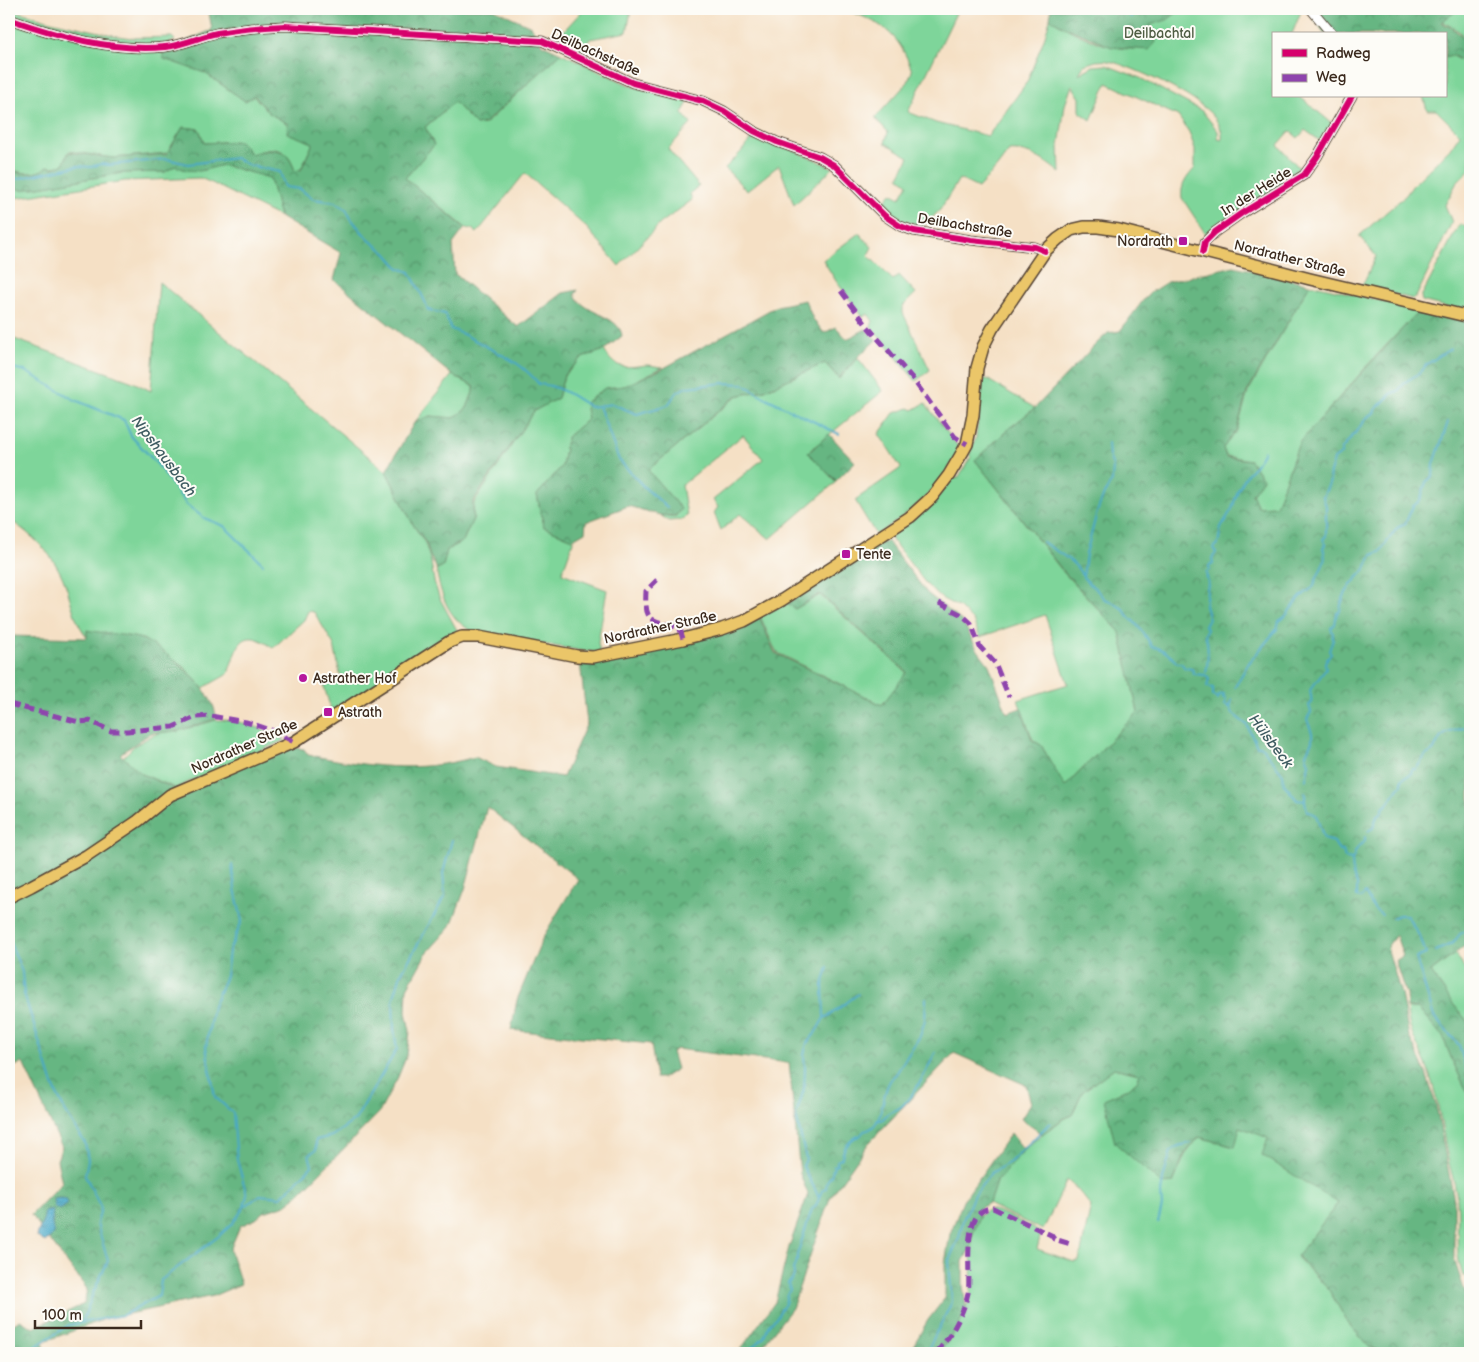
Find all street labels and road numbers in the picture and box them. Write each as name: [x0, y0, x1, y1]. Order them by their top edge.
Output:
street label: Deilbachstraße: [549, 25, 643, 80]
street label: In der Heide: [1218, 163, 1294, 220]
street label: Deilbachstraße: [916, 210, 1014, 241]
street label: Nordrather Straße: [1232, 236, 1347, 281]
street label: Nordrather Straße: [602, 607, 718, 648]
street label: Nordrather Straße: [188, 715, 300, 777]

